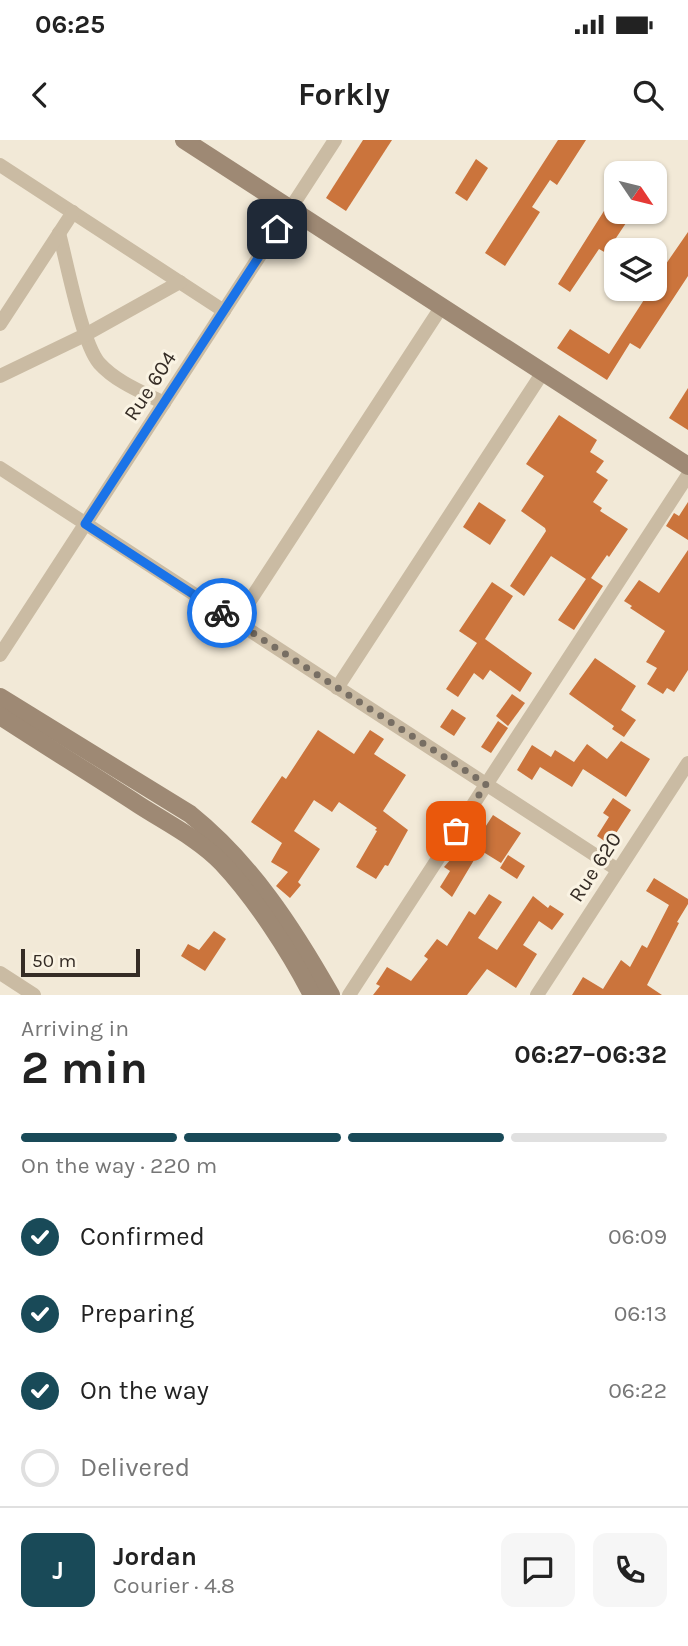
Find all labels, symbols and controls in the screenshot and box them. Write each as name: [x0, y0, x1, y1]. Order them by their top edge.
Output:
text: 06:25: [35, 9, 105, 40]
icon: back: [21, 76, 59, 114]
text: Forkly: [298, 76, 390, 113]
icon: search: [629, 76, 667, 114]
north arrow: [604, 161, 667, 224]
map controls: [604, 161, 667, 301]
pin: [247, 199, 307, 259]
icon: home: [258, 210, 296, 248]
button: layers: [604, 238, 667, 301]
street label: Rue 604: [119, 347, 181, 425]
courier: [187, 578, 257, 648]
icon: bike: [203, 594, 241, 632]
pin: [426, 801, 486, 861]
icon: bag: [437, 812, 475, 850]
street label: Rue 620: [564, 828, 626, 906]
scale bar: [21, 946, 140, 978]
text: 50 m: [32, 950, 76, 972]
text: Arriving in: [21, 1015, 129, 1042]
text: 06:27–06:32: [514, 1039, 667, 1070]
text: 2 min: [21, 1041, 148, 1095]
text: On the way · 220 m: [21, 1152, 217, 1179]
icon: check: [21, 1218, 59, 1256]
text: Confirmed: [80, 1221, 205, 1252]
text: 06:09: [608, 1223, 667, 1250]
icon: check: [21, 1295, 59, 1333]
text: Preparing: [80, 1298, 194, 1329]
text: 06:13: [614, 1300, 667, 1327]
icon: check: [21, 1372, 59, 1410]
text: On the way: [80, 1375, 209, 1406]
text: 06:22: [608, 1377, 667, 1404]
text: Delivered: [80, 1452, 190, 1483]
button: chat: [501, 1533, 575, 1607]
button: phone: [593, 1533, 667, 1607]
text: Jordan: [113, 1541, 197, 1572]
text: J: [52, 1555, 64, 1586]
text: Courier · 4.8: [113, 1572, 235, 1599]

